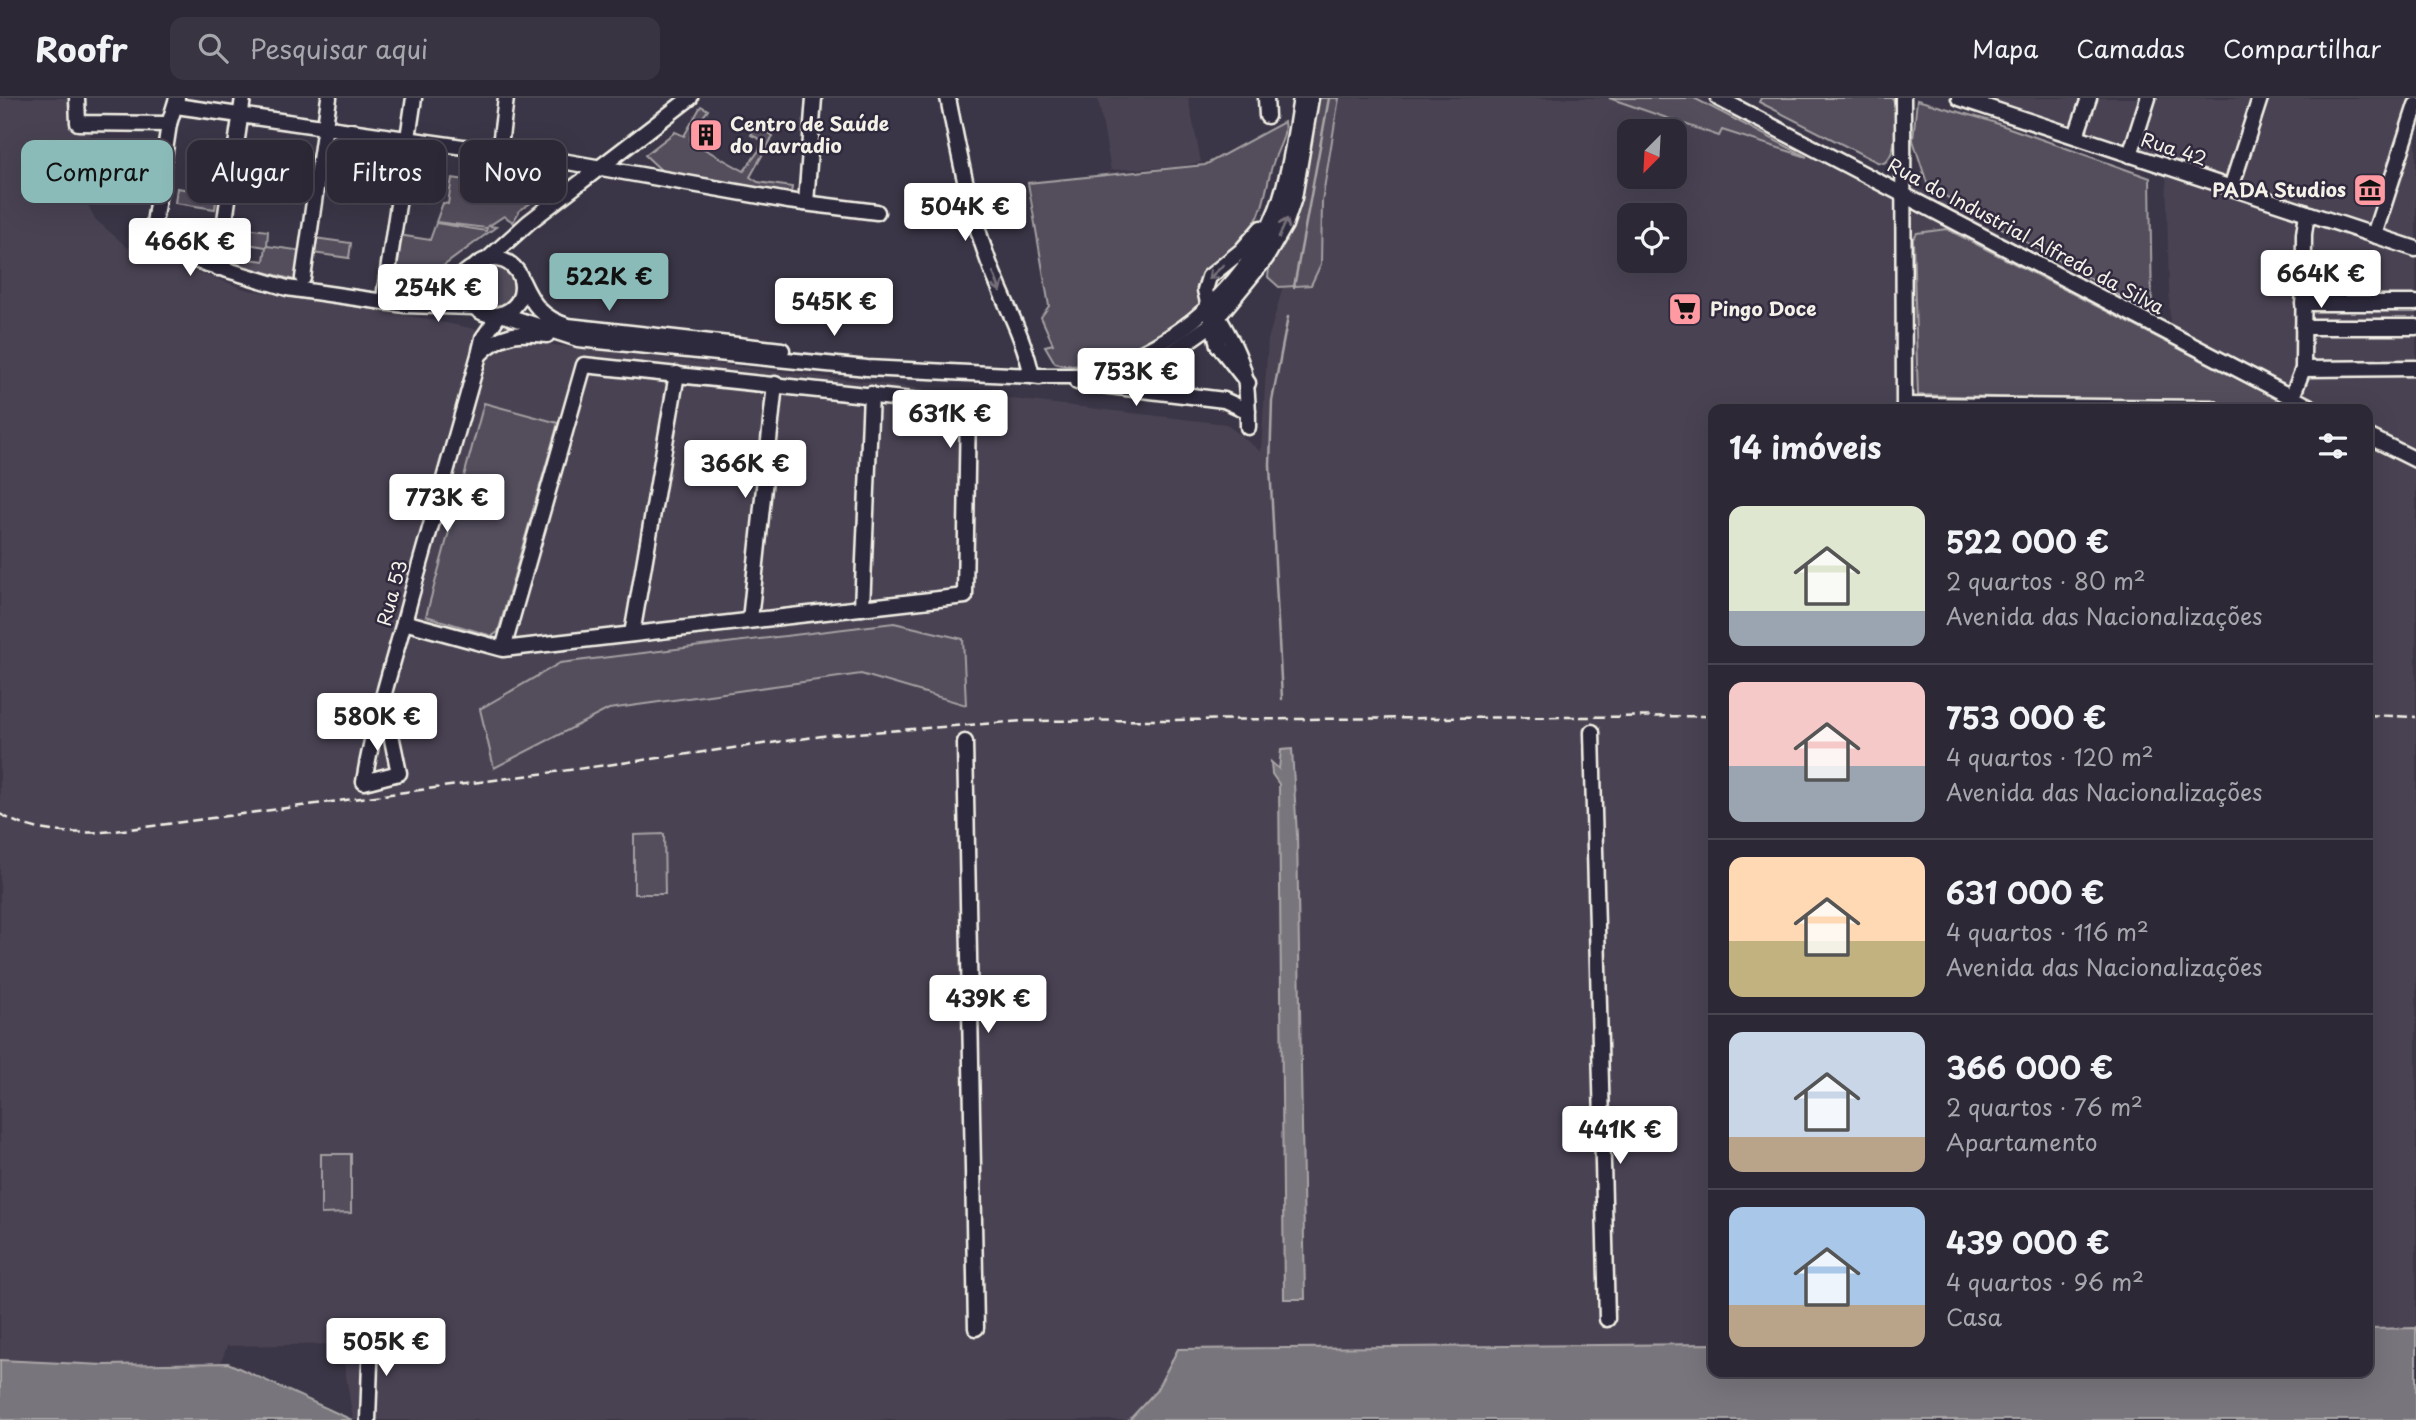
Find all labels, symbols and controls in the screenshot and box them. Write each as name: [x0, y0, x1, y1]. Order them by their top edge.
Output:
search box: [170, 17, 660, 80]
text: Roofr: [35, 23, 128, 73]
icon: search: [194, 29, 232, 67]
text: Pesquisar aqui: [250, 29, 428, 68]
text: Mapa: [1972, 30, 2038, 66]
text: Camadas: [2076, 30, 2185, 66]
text: Compartilhar: [2223, 30, 2381, 66]
place label: Centro de Saúde do Lavradio: [730, 109, 889, 159]
building icon: Centro de Saúde do Lavradio: [687, 116, 725, 154]
north arrow: [1617, 119, 1687, 189]
map controls: [1617, 119, 1687, 273]
street label: Rua 42: [2138, 124, 2211, 172]
chip: Comprar: [21, 140, 173, 203]
chip: Alugar: [187, 140, 313, 203]
chip: Filtros: [327, 140, 446, 203]
chip: Novo: [460, 140, 566, 203]
street label: Rua do Industrial Alfredo da Silva: [1883, 150, 2170, 320]
museum icon: PADA Studios: [2351, 171, 2389, 209]
place label: PADA Studios: [2212, 175, 2346, 203]
pin: 504K €: [908, 184, 1022, 243]
text: 504K €: [920, 188, 1010, 223]
button: locate: [1617, 203, 1687, 273]
pin: 466K €: [133, 218, 247, 278]
one-way arrow: [1277, 218, 1290, 240]
text: 466K €: [145, 223, 235, 258]
pin: 664K €: [2264, 250, 2378, 310]
pin: 522K €: [552, 254, 666, 313]
text: 664K €: [2277, 255, 2365, 290]
text: 522K €: [565, 258, 653, 293]
pin: 254K €: [381, 264, 495, 324]
one-way arrow: [1207, 264, 1224, 281]
text: 254K €: [394, 269, 482, 304]
one-way arrow: [991, 271, 1004, 292]
pin: 545K €: [777, 278, 891, 338]
text: 545K €: [791, 283, 877, 318]
supermarket icon: Pingo Doce: [1666, 290, 1704, 328]
place label: Pingo Doce: [1710, 294, 1816, 322]
pin: 753K €: [1079, 348, 1193, 408]
text: 753K €: [1094, 353, 1178, 388]
pin: 631K €: [893, 390, 1007, 450]
text: 631K €: [909, 395, 991, 430]
text: 14 imóveis: [1729, 424, 1882, 469]
icon: filters: [2314, 427, 2352, 465]
pin: 366K €: [688, 440, 802, 500]
text: 366K €: [700, 445, 790, 480]
pin: 773K €: [390, 474, 504, 534]
text: 773K €: [405, 479, 489, 514]
text: 522 000 €: [1946, 518, 2109, 563]
icon: home: [1785, 534, 1869, 618]
street label: Rua 53: [369, 557, 413, 629]
text: 2 quartos · 80 m²: [1946, 563, 2146, 598]
text: Avenida das Nacionalizações: [1946, 598, 2263, 633]
pin: 580K €: [320, 694, 434, 753]
text: 753 000 €: [1946, 694, 2107, 739]
text: 580K €: [333, 698, 421, 733]
icon: home: [1785, 710, 1869, 794]
text: 4 quartos · 120 m²: [1946, 739, 2154, 774]
text: Avenida das Nacionalizações: [1946, 774, 2263, 809]
text: 631 000 €: [1946, 869, 2105, 914]
icon: home: [1785, 885, 1869, 969]
text: 4 quartos · 116 m²: [1946, 914, 2149, 949]
text: Avenida das Nacionalizações: [1946, 949, 2263, 984]
pin: 439K €: [931, 976, 1045, 1035]
text: 439K €: [945, 980, 1031, 1015]
text: 366 000 €: [1946, 1044, 2113, 1089]
icon: home: [1785, 1060, 1869, 1144]
text: 2 quartos · 76 m²: [1946, 1089, 2143, 1124]
pin: 441K €: [1563, 1107, 1677, 1166]
text: 441K €: [1578, 1111, 1662, 1146]
text: Apartamento: [1946, 1124, 2098, 1159]
text: 439 000 €: [1946, 1219, 2110, 1264]
icon: home: [1785, 1235, 1869, 1319]
text: 4 quartos · 96 m²: [1946, 1264, 2144, 1299]
text: Casa: [1946, 1299, 2002, 1334]
pin: 505K €: [329, 1318, 443, 1378]
text: 505K €: [342, 1323, 430, 1358]

